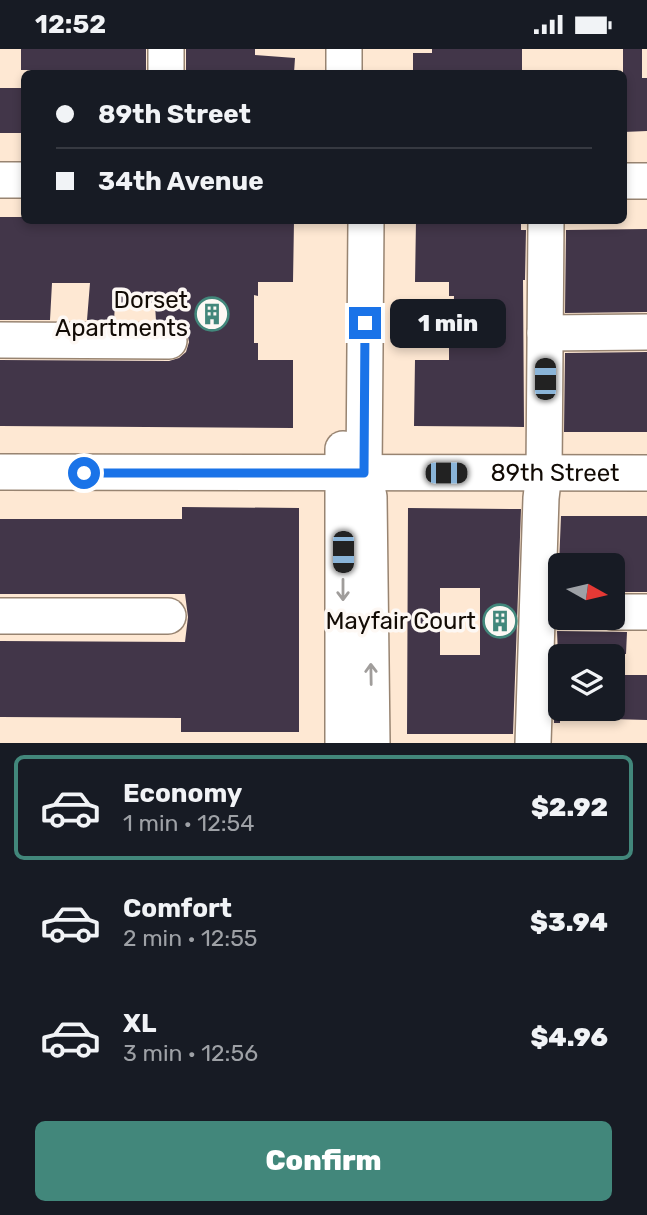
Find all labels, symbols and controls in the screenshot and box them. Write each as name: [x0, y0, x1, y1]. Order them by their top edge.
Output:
text: 12:52: [35, 9, 106, 40]
text: 89th Street: [98, 99, 251, 130]
text: 34th Avenue: [98, 166, 264, 197]
place label: Dorset Apartments: [55, 286, 188, 342]
building icon: Dorset Apartments: [193, 295, 231, 333]
callout: 1 min: [390, 299, 505, 347]
route end: [349, 307, 381, 339]
text: 1 min: [418, 309, 478, 337]
car: [535, 358, 556, 400]
route start: [68, 457, 100, 489]
street label: 89th Street: [491, 459, 619, 487]
car: [426, 463, 468, 484]
car: [333, 531, 354, 573]
north arrow: [548, 553, 625, 630]
map controls: [548, 553, 625, 721]
one-way arrow: [336, 578, 350, 601]
building icon: Mayfair Court: [481, 602, 519, 640]
place label: Mayfair Court: [325, 607, 476, 635]
button: layers: [548, 644, 625, 721]
one-way arrow: [364, 663, 378, 686]
icon: car: [39, 776, 102, 839]
text: Economy: [123, 778, 242, 809]
text: $2.92: [531, 792, 608, 823]
text: 1 min · 12:54: [123, 809, 254, 837]
icon: car: [39, 891, 102, 954]
text: Comfort: [123, 893, 232, 924]
text: $3.94: [530, 907, 608, 938]
text: 2 min · 12:55: [123, 924, 258, 952]
icon: car: [39, 1006, 102, 1069]
text: XL: [123, 1008, 156, 1039]
text: $4.96: [530, 1022, 608, 1053]
text: 3 min · 12:56: [123, 1039, 258, 1067]
button: Confirm: [35, 1121, 612, 1201]

